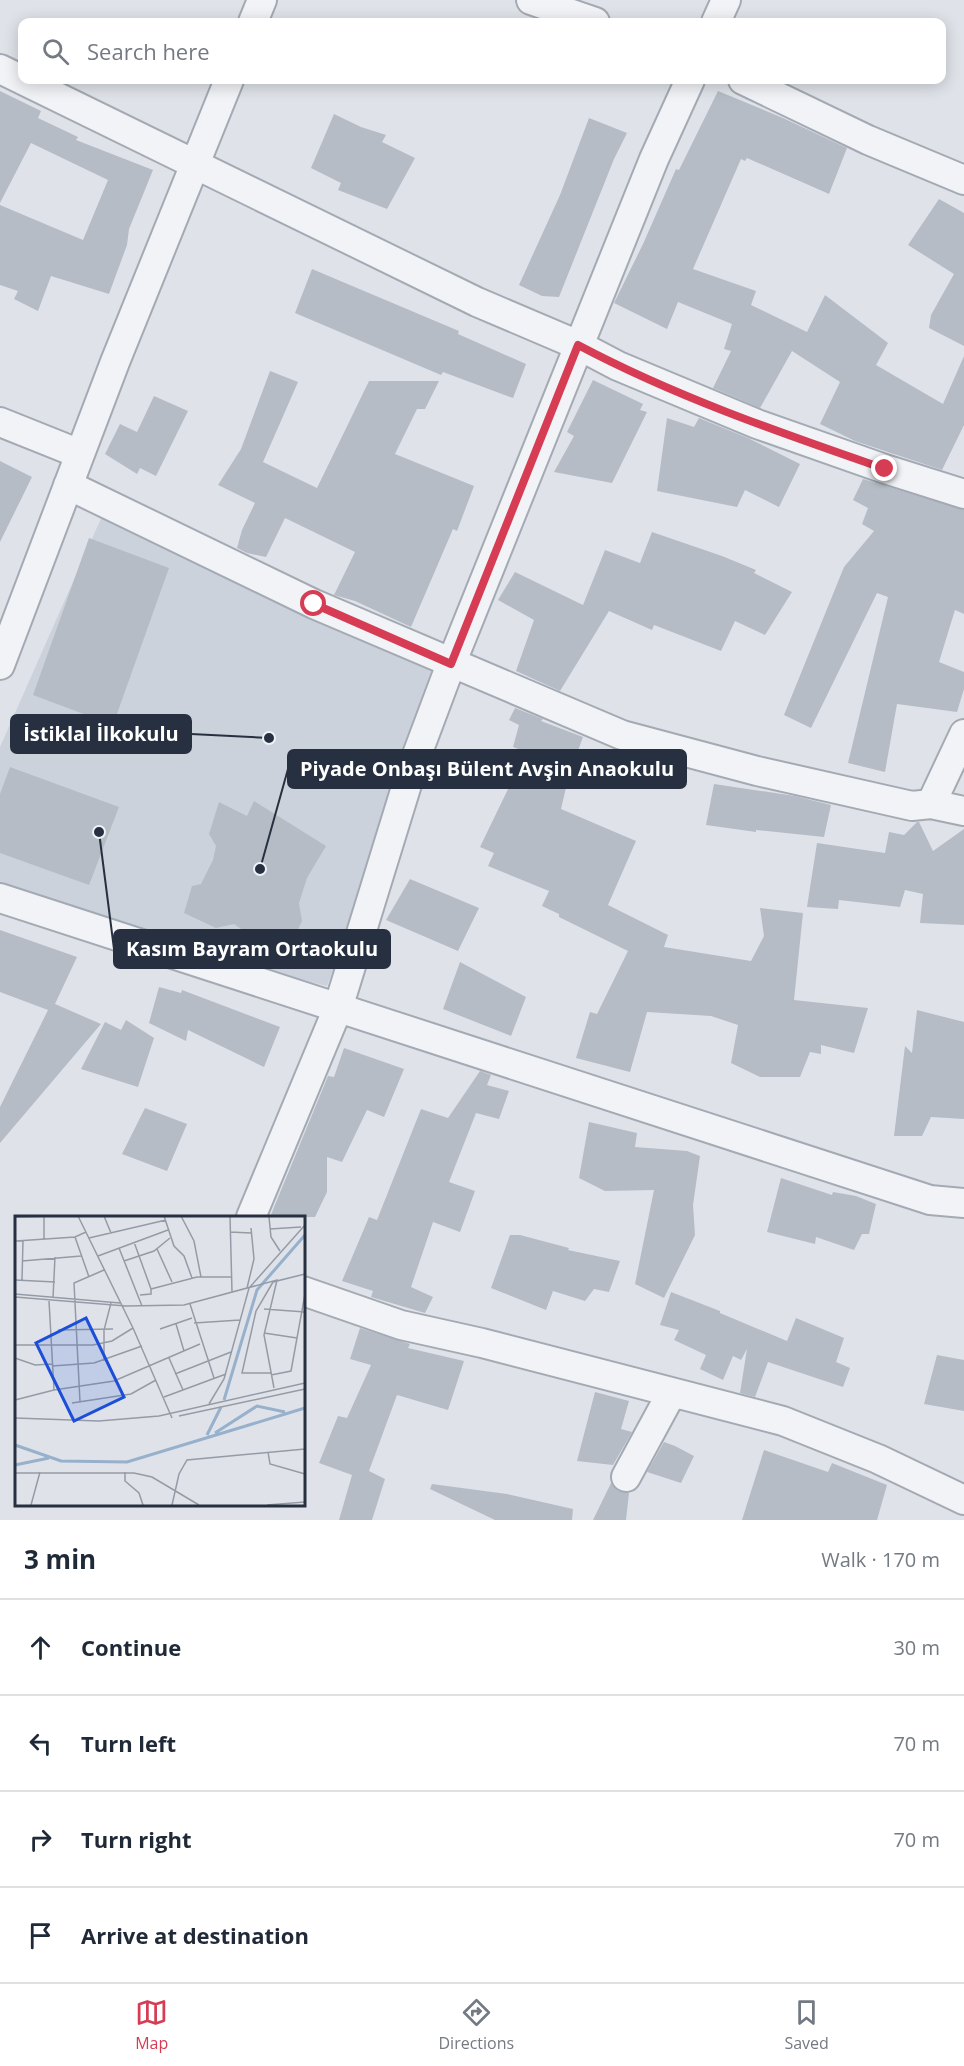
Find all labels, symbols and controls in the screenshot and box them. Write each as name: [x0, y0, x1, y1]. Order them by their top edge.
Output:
search box: [18, 18, 946, 84]
icon: search: [39, 35, 72, 68]
text: Search here: [87, 36, 210, 66]
route end: [871, 455, 897, 481]
route start: [300, 590, 326, 616]
callout: İstiklal İlkokulu: [11, 715, 191, 753]
text: İstiklal İlkokulu: [23, 720, 179, 747]
callout: Piyade Onbaşı Bülent Avşin Anaokulu: [288, 750, 686, 788]
text: Piyade Onbaşı Bülent Avşin Anaokulu: [300, 755, 674, 782]
callout: Kasım Bayram Ortaokulu: [114, 930, 390, 968]
text: Kasım Bayram Ortaokulu: [126, 935, 378, 962]
inset map: [15, 1216, 304, 1505]
text: 3 min: [24, 1541, 96, 1577]
text: Walk · 170 m: [821, 1546, 940, 1573]
icon: ahead: [24, 1631, 57, 1664]
text: Continue: [81, 1632, 181, 1662]
text: 30 m: [893, 1634, 940, 1661]
icon: left: [24, 1727, 57, 1760]
text: Turn left: [81, 1728, 176, 1758]
text: 70 m: [893, 1730, 940, 1757]
icon: right: [24, 1823, 57, 1856]
text: Turn right: [81, 1824, 192, 1854]
text: 70 m: [893, 1826, 940, 1853]
icon: arrive: [24, 1919, 57, 1952]
text: Arrive at destination: [81, 1920, 309, 1950]
tab: Map: [135, 1996, 168, 2054]
tab: Directions: [439, 1996, 514, 2054]
tab: Saved: [784, 1996, 829, 2054]

